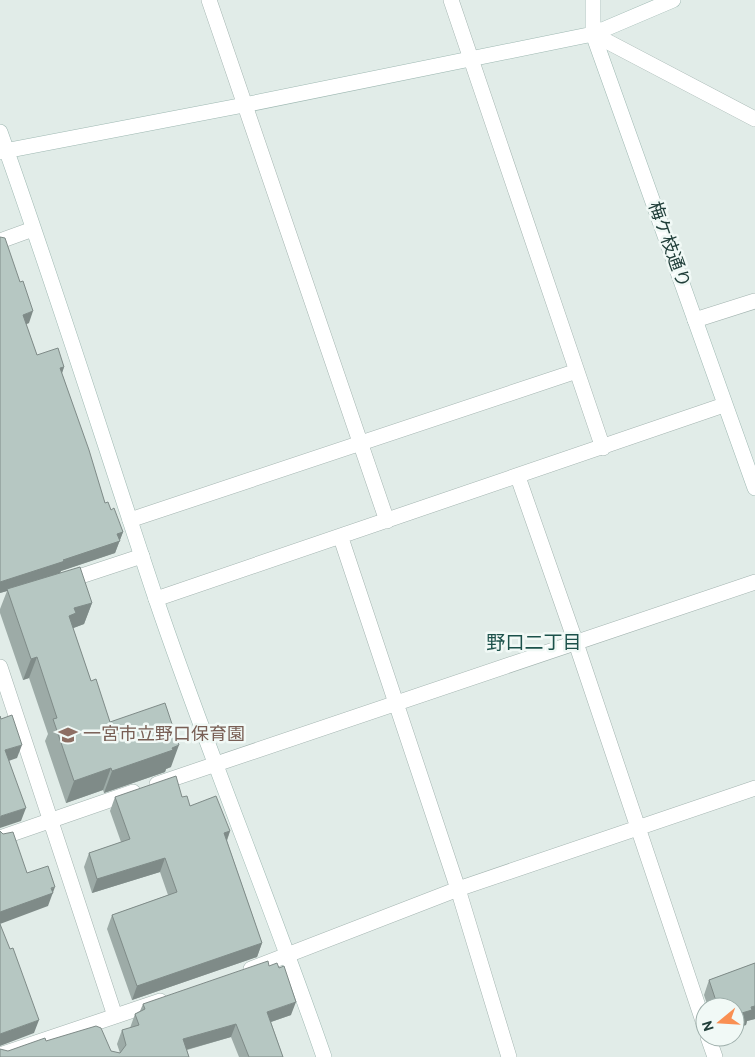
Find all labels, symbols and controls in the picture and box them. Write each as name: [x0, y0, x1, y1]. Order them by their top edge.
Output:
street label: 梅ケ枝通り: [642, 199, 694, 291]
district label: 野口二丁目: [486, 632, 582, 656]
school or university icon: 一宮市立野口保育園: [57, 724, 79, 746]
place label: 一宮市立野口保育園: [83, 724, 245, 747]
north arrow: [695, 997, 745, 1047]
text: N: [699, 1018, 719, 1033]

